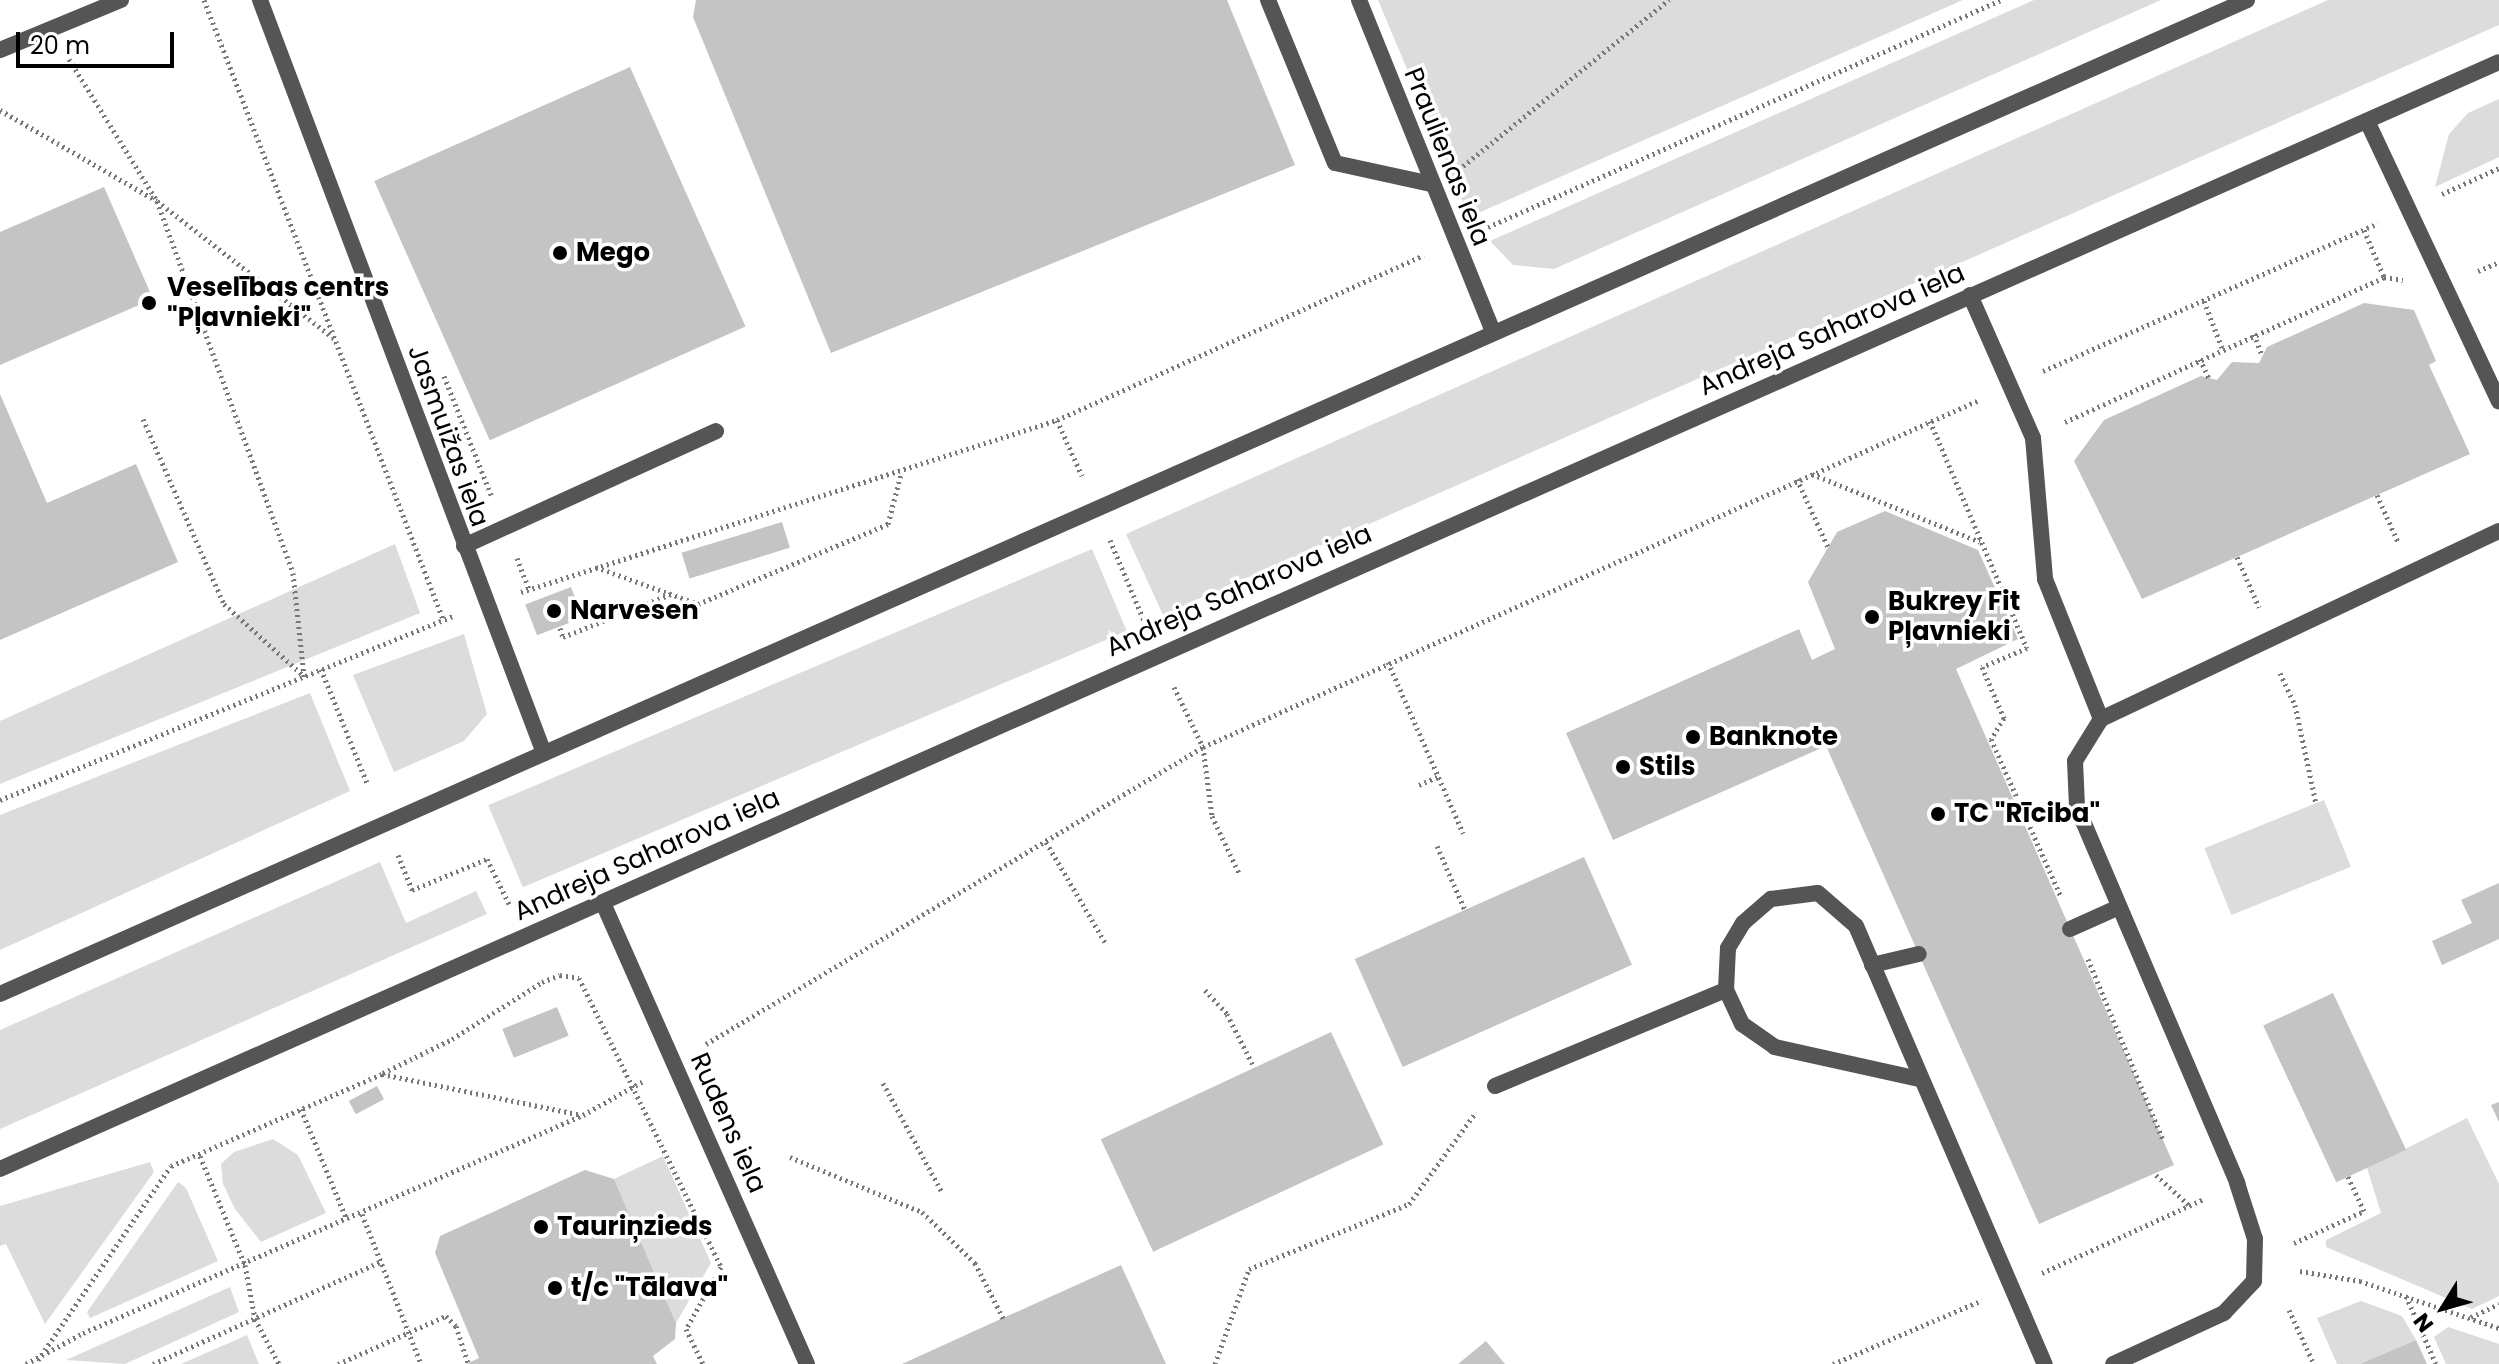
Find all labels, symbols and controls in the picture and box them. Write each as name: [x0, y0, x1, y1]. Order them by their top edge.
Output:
scale bar: [20, 16, 178, 66]
text: 20 m: [30, 29, 90, 62]
street label: Praulienas iela: [1397, 63, 1497, 251]
place label: Mego: [576, 237, 650, 269]
marker: Mego: [551, 244, 569, 262]
street label: Andreja Saharova iela: [1694, 257, 1970, 403]
place label: Veselības centrs "Pļavnieki": [167, 272, 389, 334]
marker: Veselības centrs "Pļavnieki": [138, 292, 160, 314]
street label: Jasmuižas iela: [401, 341, 495, 531]
street label: Andreja Saharova iela: [1101, 518, 1377, 664]
place label: Bukrey Fit Pļavnieki: [1888, 586, 2020, 648]
place label: Narvesen: [570, 595, 699, 627]
marker: Narvesen: [545, 602, 563, 620]
marker: Bukrey Fit Pļavnieki: [1863, 608, 1881, 626]
place label: Banknote: [1709, 721, 1838, 753]
marker: Banknote: [1684, 728, 1702, 746]
place label: Stils: [1639, 751, 1695, 783]
marker: Stils: [1614, 758, 1632, 776]
street label: Andreja Saharova iela: [509, 782, 785, 928]
place label: TC "Rīciba": [1954, 798, 2100, 830]
marker: TC "Rīciba": [1929, 805, 1947, 823]
street label: Rudens iela: [683, 1048, 773, 1198]
place label: Tauriņzieds: [557, 1211, 713, 1243]
marker: Tauriņzieds: [532, 1218, 550, 1236]
north arrow: [2403, 1268, 2483, 1348]
place label: t/c "Tālava": [571, 1272, 728, 1304]
marker: t/c "Tālava": [546, 1279, 564, 1297]
text: N: [2406, 1307, 2441, 1339]

